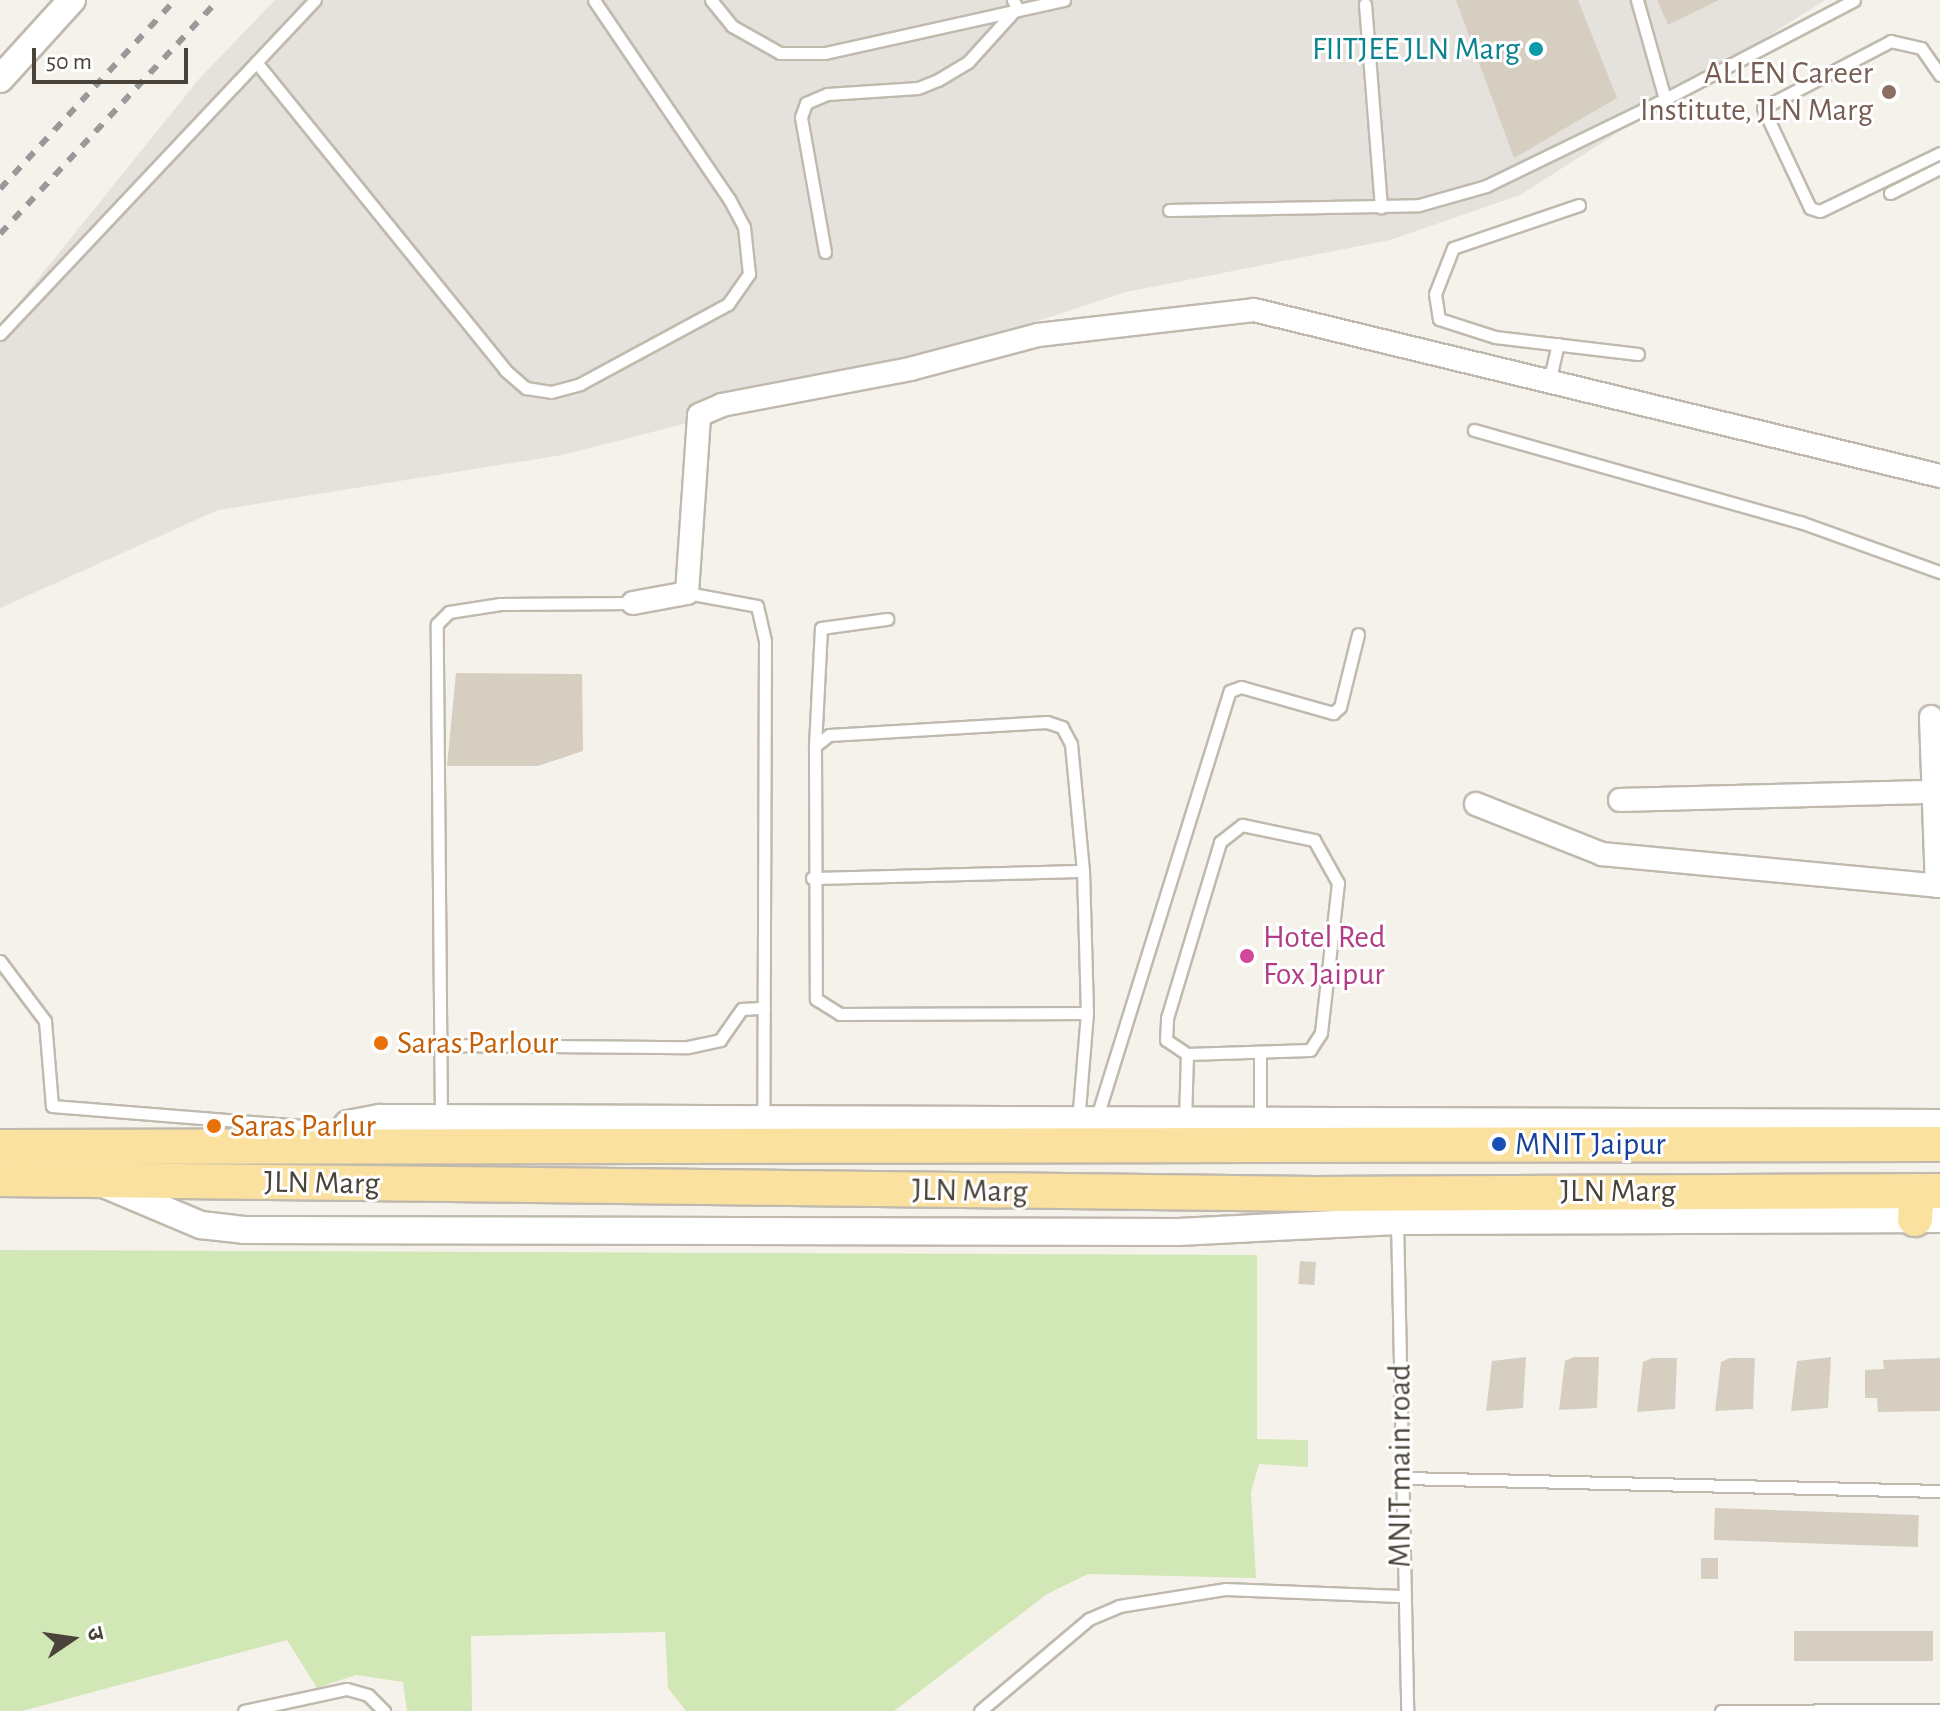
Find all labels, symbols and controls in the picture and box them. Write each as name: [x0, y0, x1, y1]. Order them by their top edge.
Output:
place label: FIITJEE JLN Marg: [1312, 30, 1520, 68]
scale bar: [36, 32, 192, 82]
marker: FIITJEE JLN Marg: [1527, 40, 1545, 58]
text: 50 m: [46, 50, 92, 74]
place label: ALLEN Career Institute, JLN Marg: [1640, 55, 1873, 130]
marker: ALLEN Career Institute, JLN Marg: [1880, 83, 1898, 101]
place label: Hotel Red Fox Jaipur: [1263, 919, 1386, 994]
marker: Hotel Red Fox Jaipur: [1238, 947, 1256, 965]
place label: Saras Parlour: [397, 1024, 558, 1062]
marker: Saras Parlour: [372, 1034, 390, 1052]
place label: Saras Parlur: [230, 1107, 376, 1145]
marker: Saras Parlur: [205, 1117, 223, 1135]
place label: MNIT Jaipur: [1515, 1125, 1666, 1163]
marker: MNIT Jaipur: [1490, 1135, 1508, 1153]
street label: JLN Marg: [264, 1163, 380, 1203]
street label: JLN Marg: [912, 1171, 1028, 1211]
street label: JLN Marg: [1560, 1172, 1676, 1210]
street label: MNIT main road: [1381, 1364, 1419, 1568]
north arrow: [32, 1599, 112, 1679]
text: उ: [83, 1625, 108, 1642]

